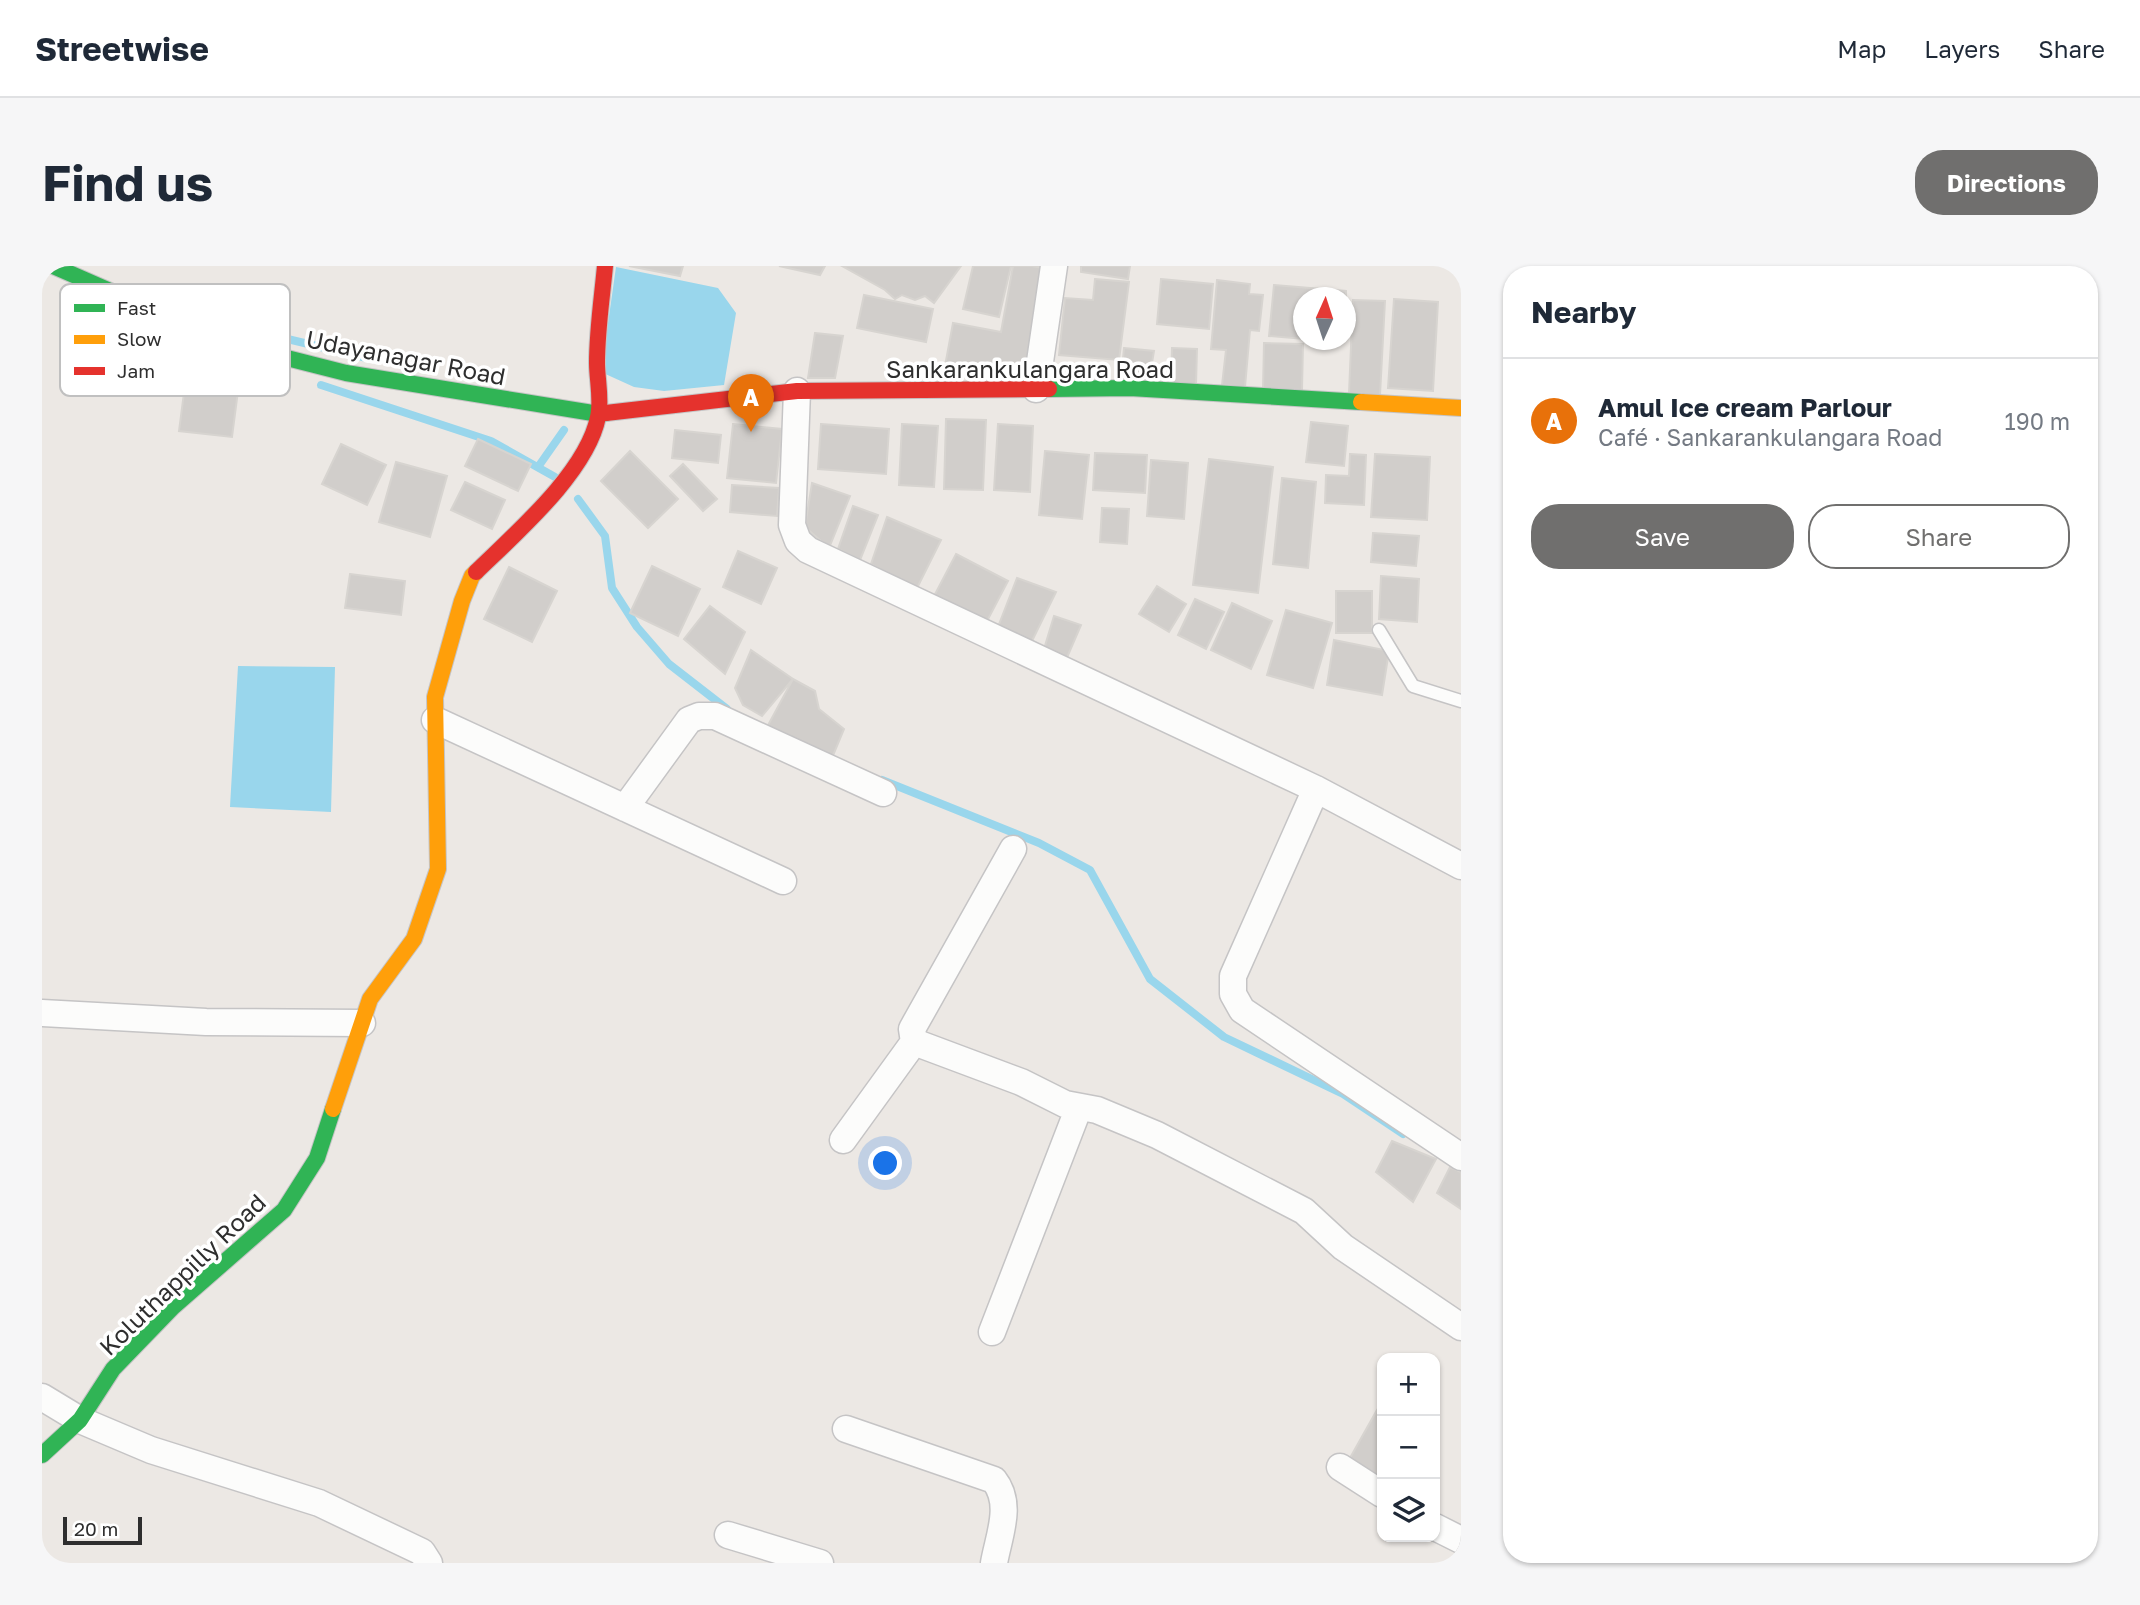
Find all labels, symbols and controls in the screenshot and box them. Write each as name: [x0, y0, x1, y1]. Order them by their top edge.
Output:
text: Streetwise: [35, 29, 209, 68]
text: Map: [1837, 34, 1886, 63]
text: Layers: [1924, 34, 2000, 63]
text: Share: [2038, 34, 2105, 63]
button: Directions: [1915, 150, 2098, 215]
text: Find us: [42, 153, 213, 212]
legend: [60, 284, 290, 396]
north arrow: [1293, 287, 1356, 350]
text: Nearby: [1531, 294, 1636, 330]
text: Fast: [117, 296, 156, 319]
street label: Udayanagar Road: [304, 323, 508, 391]
text: Slow: [117, 327, 162, 350]
street label: Sankarankulangara Road: [886, 354, 1174, 383]
text: Jam: [117, 359, 155, 382]
pin: A: [728, 374, 774, 432]
text: Amul Ice cream Parlour: [1598, 392, 1892, 423]
text: A: [1546, 407, 1562, 435]
text: 190 m: [2005, 407, 2070, 435]
text: Café · Sankarankulangara Road: [1598, 423, 1942, 451]
button: Save: [1531, 504, 1794, 569]
button: Share: [1808, 504, 2070, 569]
your location: [868, 1146, 902, 1180]
street label: Koluthappilly Road: [93, 1187, 271, 1361]
map controls: [1377, 1353, 1440, 1542]
button: +: [1377, 1353, 1440, 1416]
button: −: [1377, 1416, 1440, 1479]
button: layers: [1377, 1479, 1440, 1542]
scale bar: [63, 1514, 142, 1546]
text: 20 m: [74, 1517, 118, 1540]

